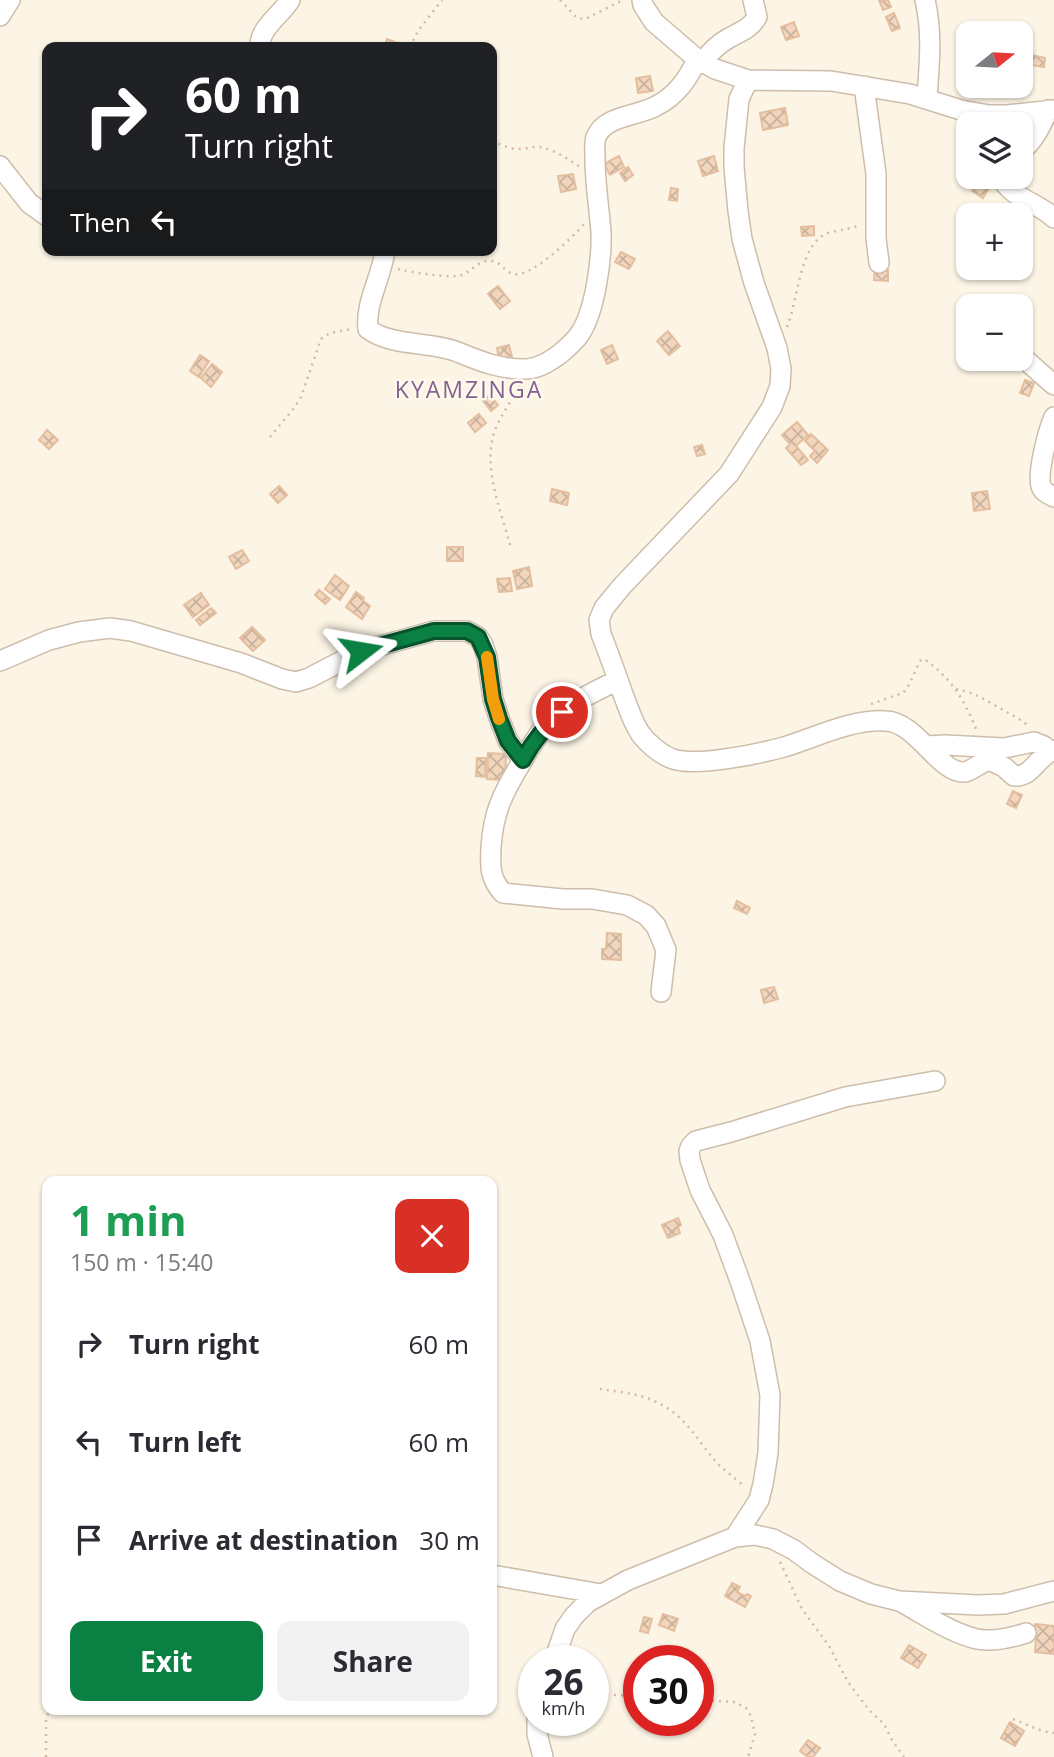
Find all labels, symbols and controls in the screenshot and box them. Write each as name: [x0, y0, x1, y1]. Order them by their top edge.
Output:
north arrow: [956, 21, 1032, 98]
map controls: [956, 21, 1033, 371]
text: 60 m: [185, 61, 302, 127]
icon: right: [70, 70, 161, 161]
button: layers: [956, 112, 1033, 189]
text: Turn right: [185, 124, 333, 167]
icon: left: [145, 203, 183, 241]
button: +: [956, 203, 1033, 280]
text: Then: [70, 204, 131, 240]
button: −: [956, 294, 1033, 371]
district label: KYAMZINGA: [395, 373, 543, 405]
position arrow: [324, 614, 398, 688]
pin: [532, 682, 592, 742]
icon: arrive: [543, 693, 581, 731]
text: 1 min: [70, 1191, 187, 1248]
button: close: [395, 1199, 469, 1273]
text: 150 m · 15:40: [70, 1246, 213, 1278]
icon: right: [70, 1325, 108, 1363]
text: Turn right: [129, 1326, 260, 1362]
text: 60 m: [408, 1326, 469, 1362]
icon: left: [70, 1423, 108, 1461]
text: Turn left: [129, 1424, 241, 1460]
text: 60 m: [408, 1424, 469, 1460]
icon: arrive: [70, 1521, 108, 1559]
text: Arrive at destination: [129, 1522, 398, 1558]
text: 30 m: [419, 1522, 480, 1558]
button: Exit: [70, 1621, 263, 1701]
button: Share: [277, 1621, 469, 1701]
speed limit sign: 30: [623, 1645, 714, 1736]
text: 26: [543, 1658, 584, 1705]
text: km/h: [542, 1696, 585, 1720]

